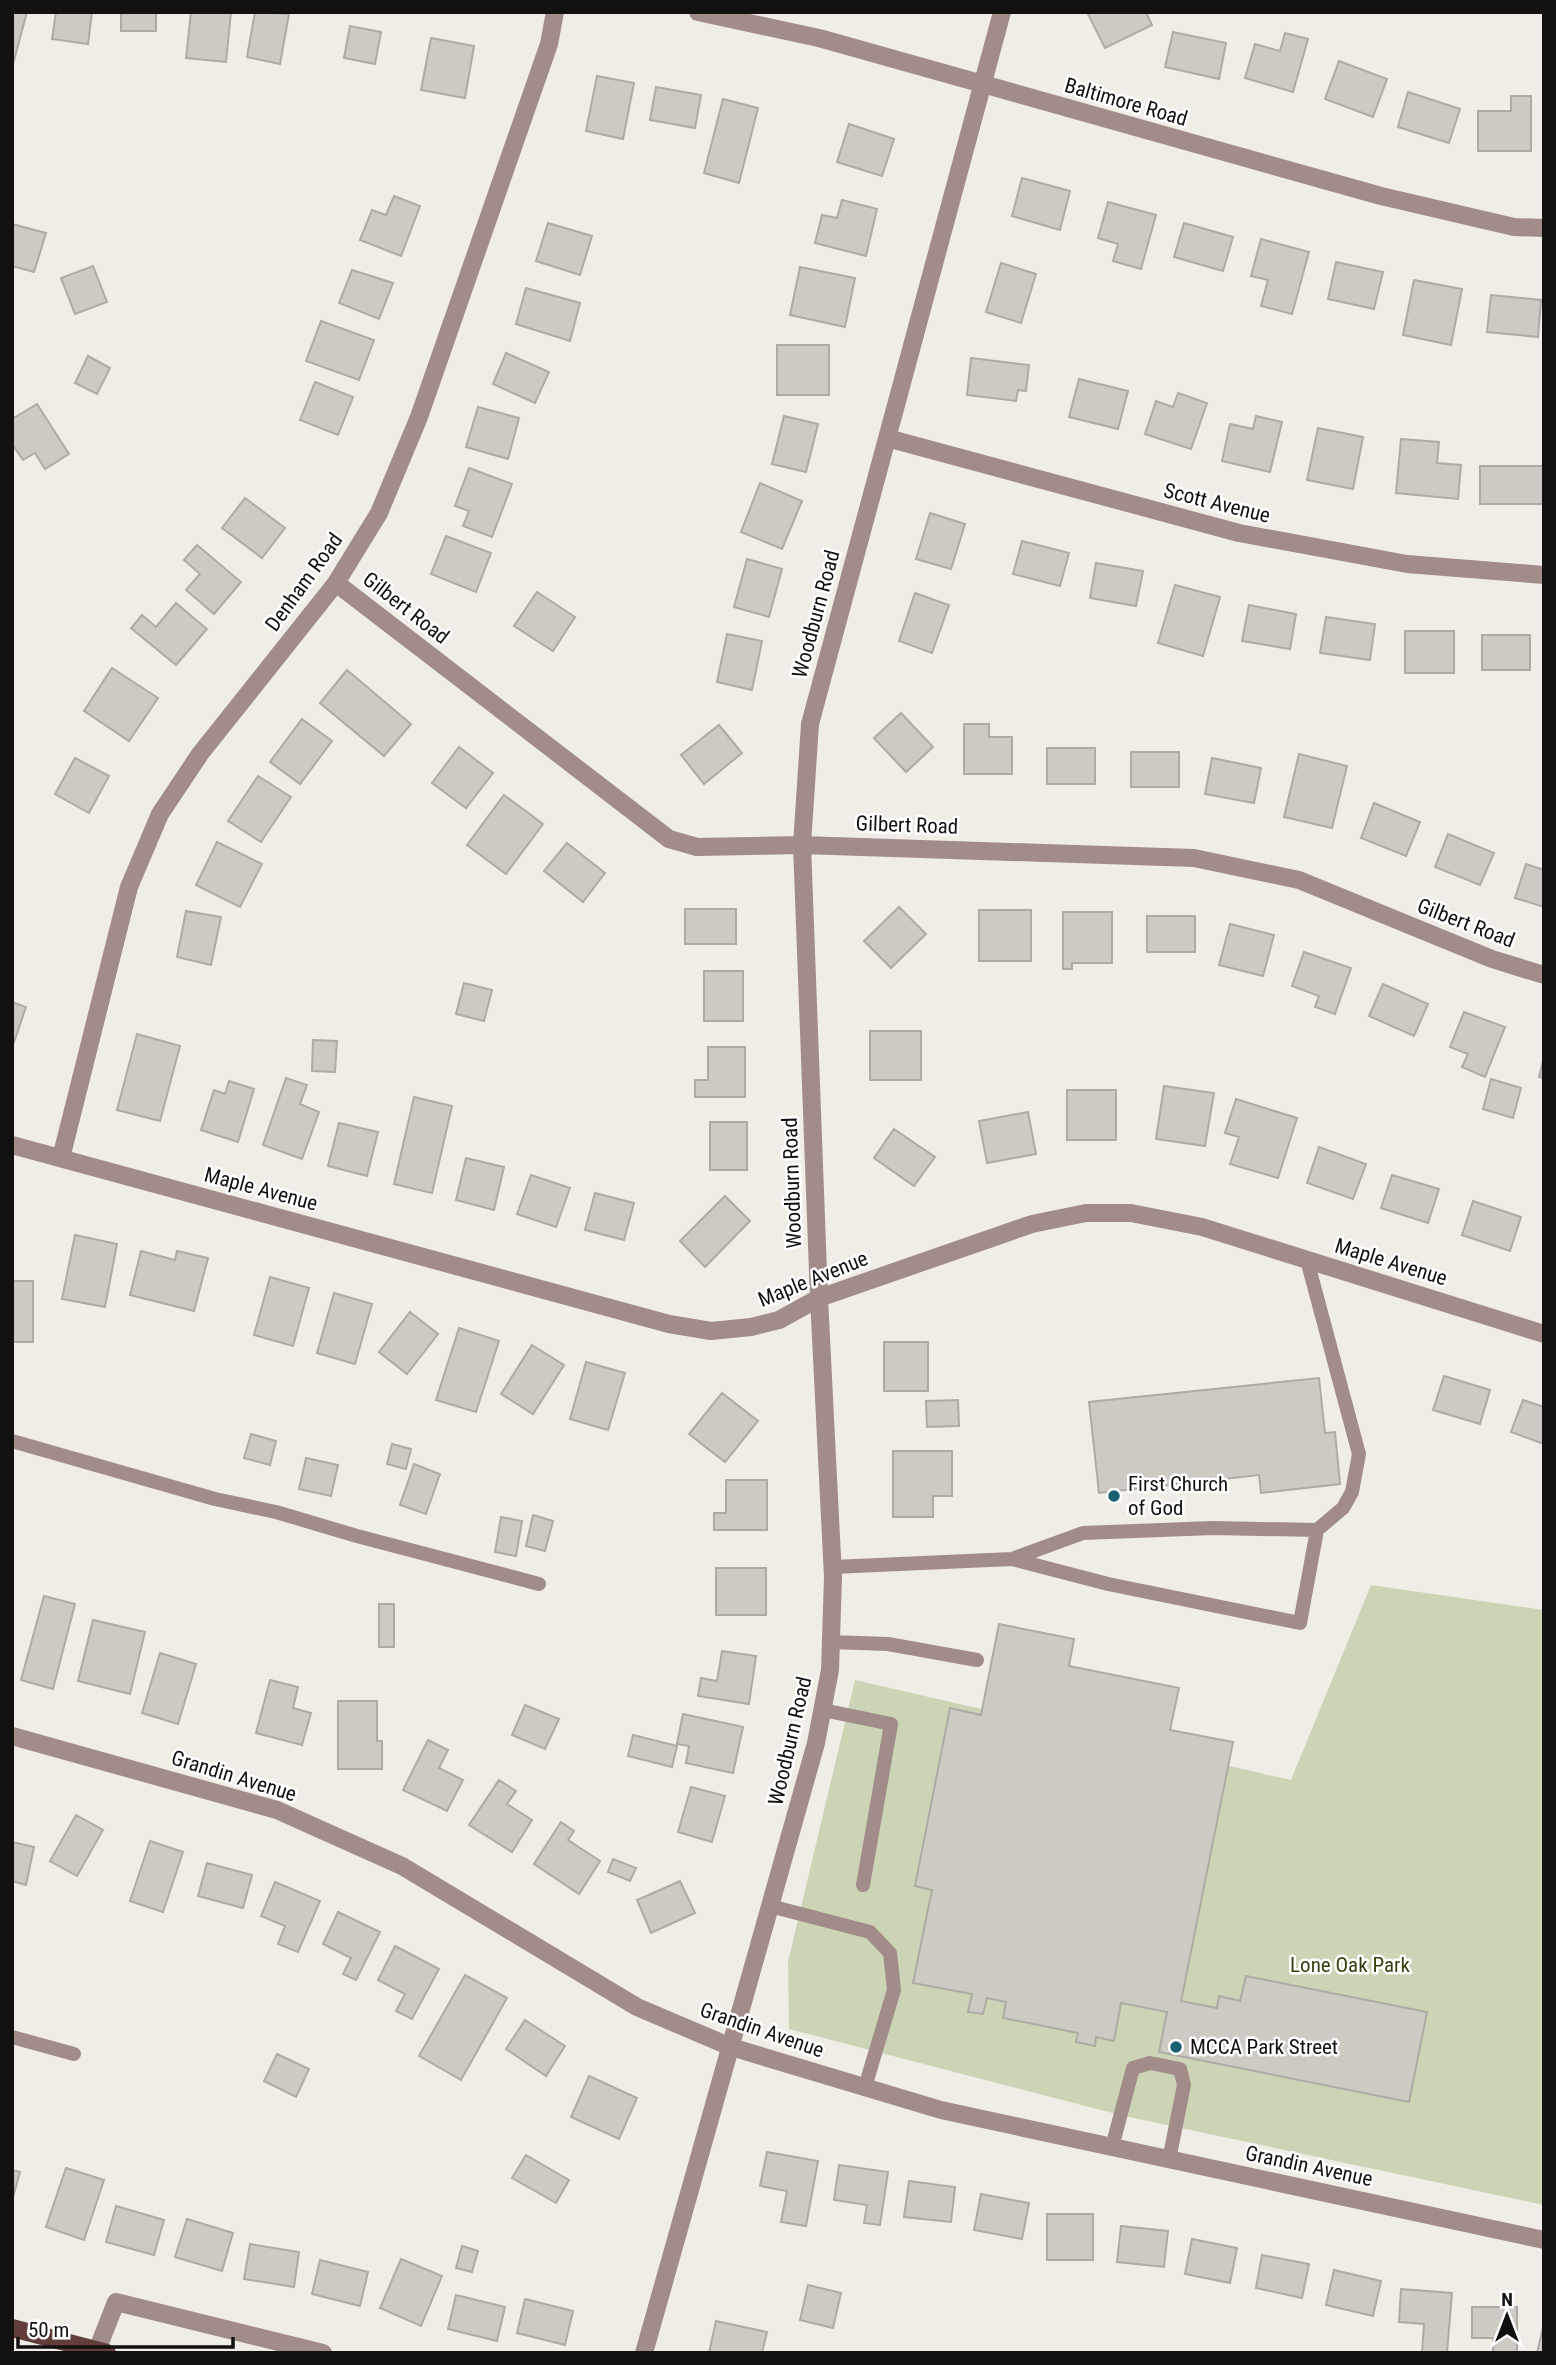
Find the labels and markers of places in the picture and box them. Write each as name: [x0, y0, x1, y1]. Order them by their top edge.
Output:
place label: First Church of God: [1128, 1472, 1228, 1520]
marker: First Church of God: [1106, 1488, 1122, 1504]
place label: MCCA Park Street: [1190, 2035, 1338, 2059]
marker: MCCA Park Street: [1168, 2039, 1184, 2055]

